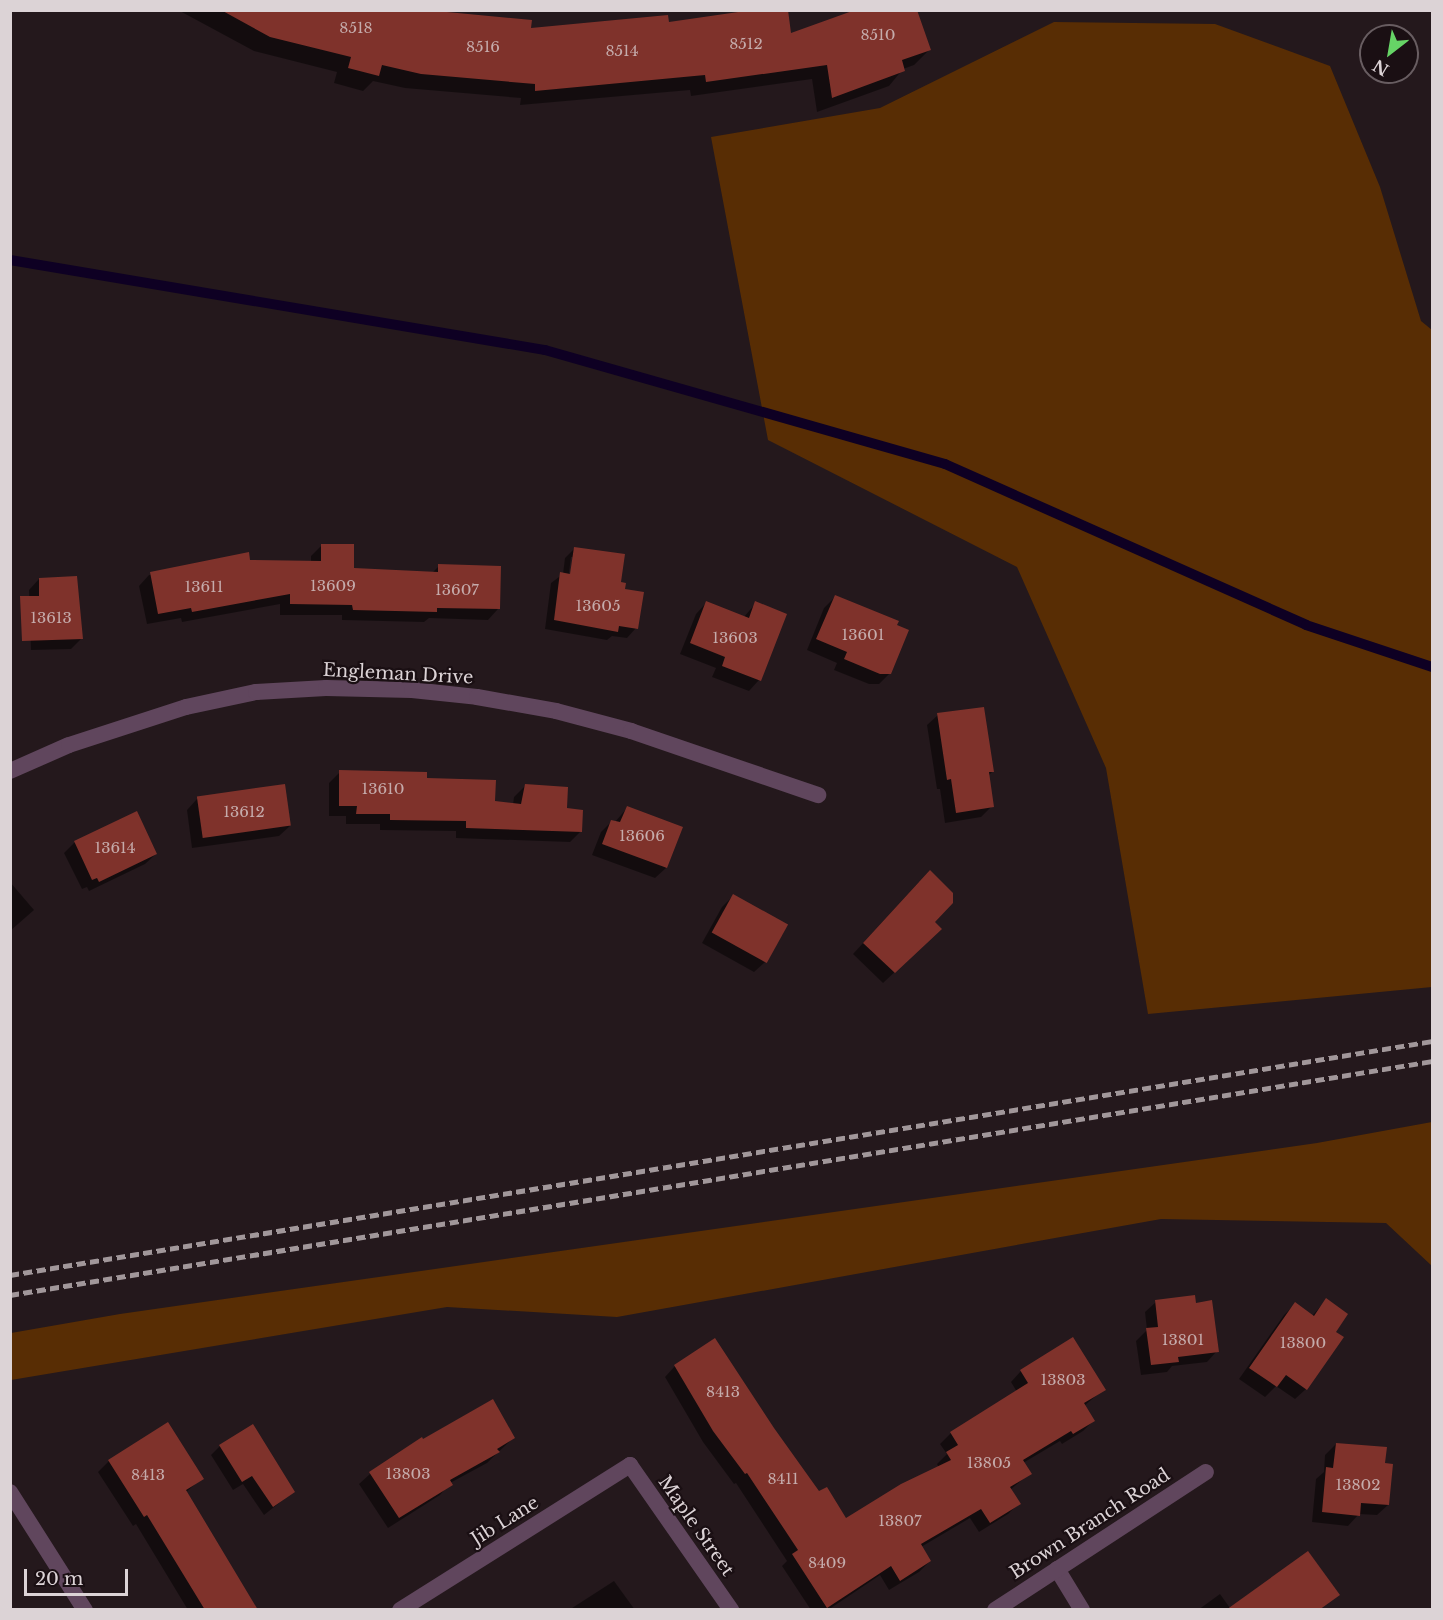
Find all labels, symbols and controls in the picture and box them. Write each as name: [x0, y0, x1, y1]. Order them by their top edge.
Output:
house number: 8518: [339, 19, 373, 37]
north arrow: [1359, 24, 1419, 84]
house number: 8510: [860, 26, 896, 44]
house number: 8512: [729, 35, 763, 53]
house number: 8516: [466, 38, 500, 56]
house number: 8514: [605, 42, 639, 60]
text: N: [1369, 55, 1392, 80]
house number: 13609: [310, 577, 356, 595]
house number: 13611: [185, 578, 223, 596]
house number: 13607: [435, 581, 479, 599]
house number: 13605: [576, 597, 620, 615]
house number: 13613: [30, 609, 72, 627]
house number: 13601: [842, 626, 884, 644]
house number: 13603: [712, 629, 758, 647]
street label: Engleman Drive: [322, 659, 474, 689]
house number: 13610: [362, 780, 404, 798]
house number: 13612: [223, 803, 265, 821]
house number: 13606: [619, 827, 665, 845]
house number: 13614: [94, 839, 136, 857]
house number: 13801: [1162, 1331, 1204, 1349]
house number: 13800: [1280, 1334, 1326, 1352]
house number: 13803: [1041, 1371, 1085, 1389]
house number: 8413: [706, 1383, 740, 1401]
house number: 13805: [967, 1454, 1011, 1472]
street label: Brown Branch Road: [1006, 1464, 1174, 1584]
house number: 13803: [386, 1465, 430, 1483]
house number: 8413: [131, 1466, 165, 1484]
house number: 8411: [767, 1470, 799, 1488]
street label: Maple Street: [654, 1472, 738, 1580]
house number: 13802: [1336, 1476, 1380, 1494]
street label: Jib Lane: [467, 1492, 543, 1550]
house number: 13807: [878, 1512, 922, 1530]
house number: 8409: [808, 1554, 846, 1572]
scale bar: [27, 1557, 130, 1595]
text: 20 m: [35, 1568, 83, 1590]

